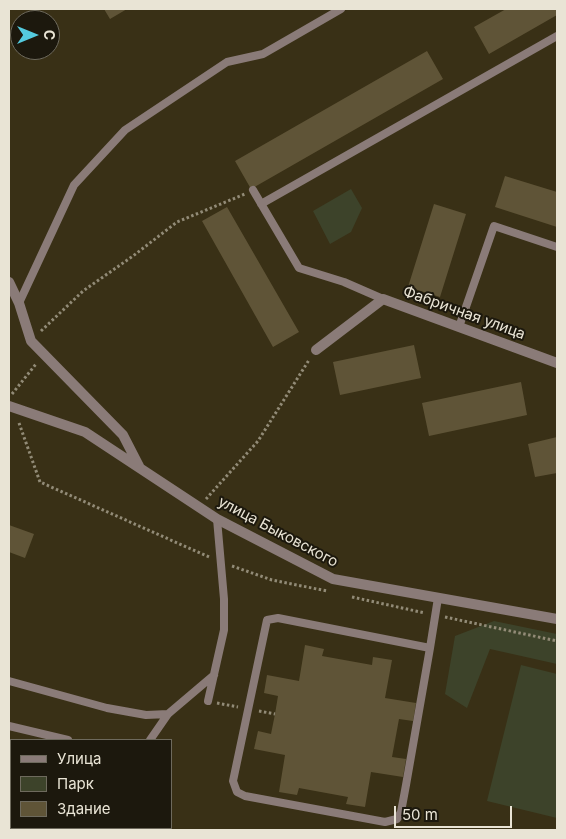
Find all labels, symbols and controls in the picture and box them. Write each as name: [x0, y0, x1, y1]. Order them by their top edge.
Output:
north arrow: [10, 10, 60, 60]
text: С: [41, 30, 58, 40]
street label: Фабричная улица: [400, 282, 528, 344]
street label: улица Быковского: [215, 493, 341, 571]
legend: [10, 739, 172, 829]
text: Улица: [57, 749, 101, 768]
text: Парк: [57, 774, 94, 793]
scale bar: [396, 796, 514, 828]
text: Здание: [57, 799, 111, 818]
text: 50 m: [402, 805, 438, 824]

